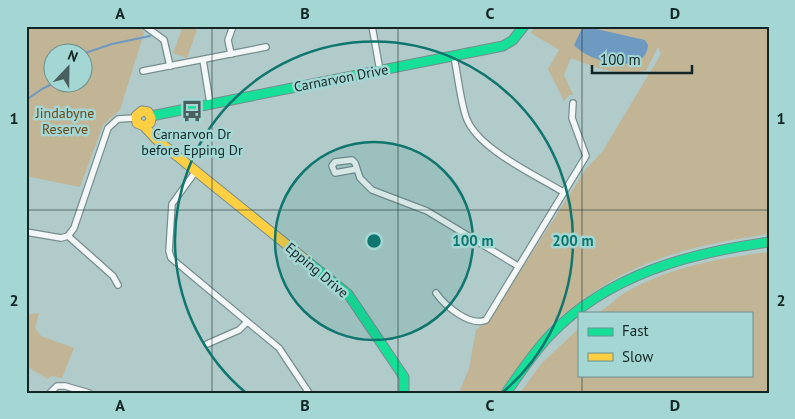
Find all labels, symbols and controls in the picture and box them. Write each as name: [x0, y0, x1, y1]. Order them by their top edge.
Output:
text: A: [115, 3, 125, 23]
text: B: [300, 3, 310, 23]
text: C: [486, 3, 495, 23]
text: D: [670, 3, 680, 23]
north arrow: [42, 42, 92, 92]
scale bar: [592, 42, 692, 74]
text: N: [65, 46, 81, 66]
text: 100 m: [600, 50, 641, 69]
street label: Carnarvon Drive: [292, 60, 390, 96]
bus stop icon: Carnarvon Dr before Epping Dr: [179, 98, 205, 124]
park label: Jindabyne Reserve: [35, 104, 94, 138]
text: 1: [9, 108, 19, 128]
text: 1: [776, 108, 786, 128]
place label: Carnarvon Dr before Epping Dr: [141, 125, 243, 159]
text: 100 m: [452, 231, 494, 250]
text: 200 m: [552, 231, 594, 250]
centre of rings: [365, 232, 383, 250]
street label: Epping Drive: [282, 238, 352, 302]
text: 2: [9, 290, 19, 310]
text: 2: [776, 290, 786, 310]
legend: [578, 312, 752, 376]
text: Fast: [622, 321, 649, 340]
text: Slow: [622, 347, 653, 366]
text: A: [115, 395, 125, 415]
text: B: [300, 395, 310, 415]
text: C: [486, 395, 495, 415]
text: D: [670, 395, 680, 415]

